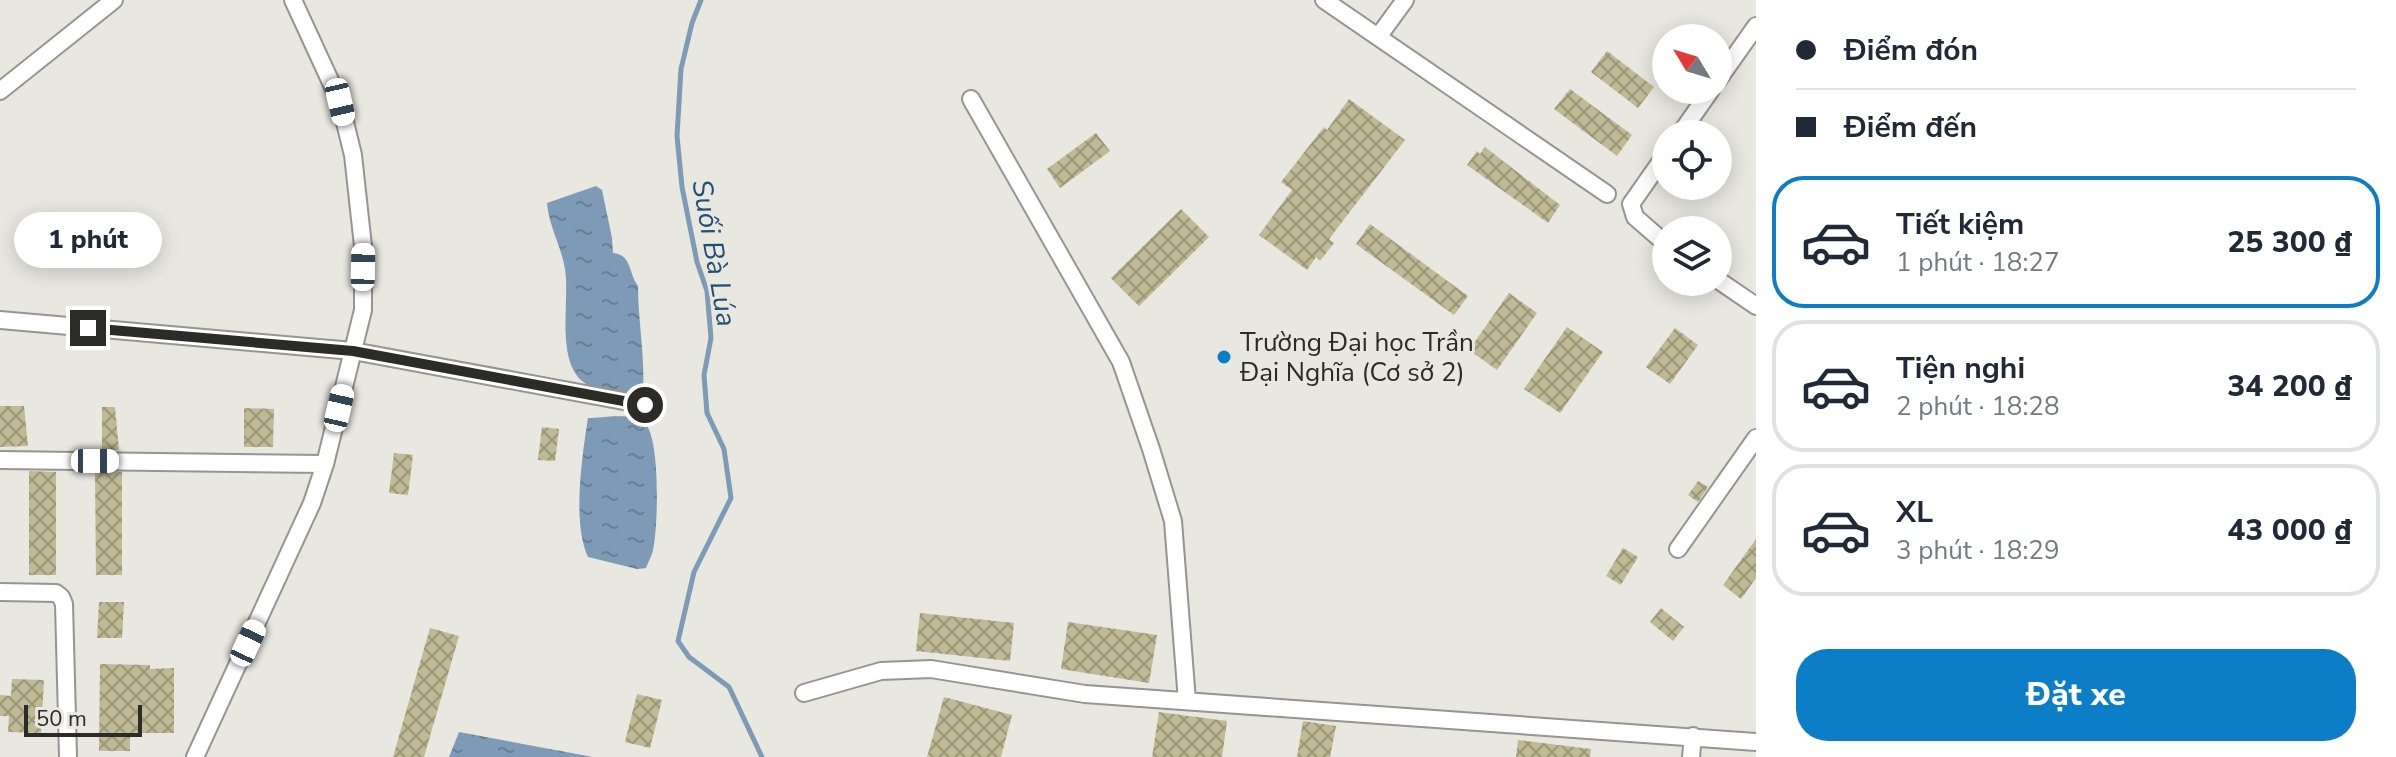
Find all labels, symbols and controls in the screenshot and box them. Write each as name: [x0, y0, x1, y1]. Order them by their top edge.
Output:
north arrow: [1652, 24, 1732, 104]
map controls: [1652, 24, 1732, 296]
text: Điểm đón: [1844, 30, 1978, 71]
car: [323, 76, 357, 128]
text: Điểm đến: [1844, 107, 1977, 148]
button: locate: [1652, 120, 1732, 200]
water label: Suối Bà Lúa: [682, 177, 746, 330]
text: Tiết kiệm: [1896, 204, 2024, 245]
icon: car: [1800, 206, 1872, 278]
callout: 1 phút: [14, 212, 162, 268]
button: layers: [1652, 216, 1732, 296]
text: 1 phút: [48, 222, 128, 257]
text: 25 300 ₫: [2227, 222, 2352, 263]
car: [351, 243, 375, 291]
text: 1 phút · 18:27: [1896, 245, 2060, 280]
route end: [70, 310, 106, 346]
place label: Trường Đại học Trần Đại Nghĩa (Cơ sở 2): [1239, 325, 1474, 390]
marker: Trường Đại học Trần Đại Nghĩa (Cơ sở 2): [1215, 348, 1233, 366]
text: Tiện nghi: [1896, 348, 2025, 389]
icon: car: [1800, 350, 1872, 422]
text: 34 200 ₫: [2227, 366, 2352, 407]
car: [322, 382, 356, 434]
route start: [627, 387, 663, 423]
text: 2 phút · 18:28: [1896, 389, 2060, 424]
car: [71, 449, 119, 473]
text: XL: [1896, 492, 1933, 533]
icon: car: [1800, 494, 1872, 566]
text: 43 000 ₫: [2227, 510, 2352, 551]
text: 3 phút · 18:29: [1896, 533, 2060, 568]
car: [227, 616, 269, 670]
button: Đặt xe: [1796, 649, 2356, 741]
scale bar: [24, 701, 142, 737]
text: 50 m: [36, 704, 87, 734]

